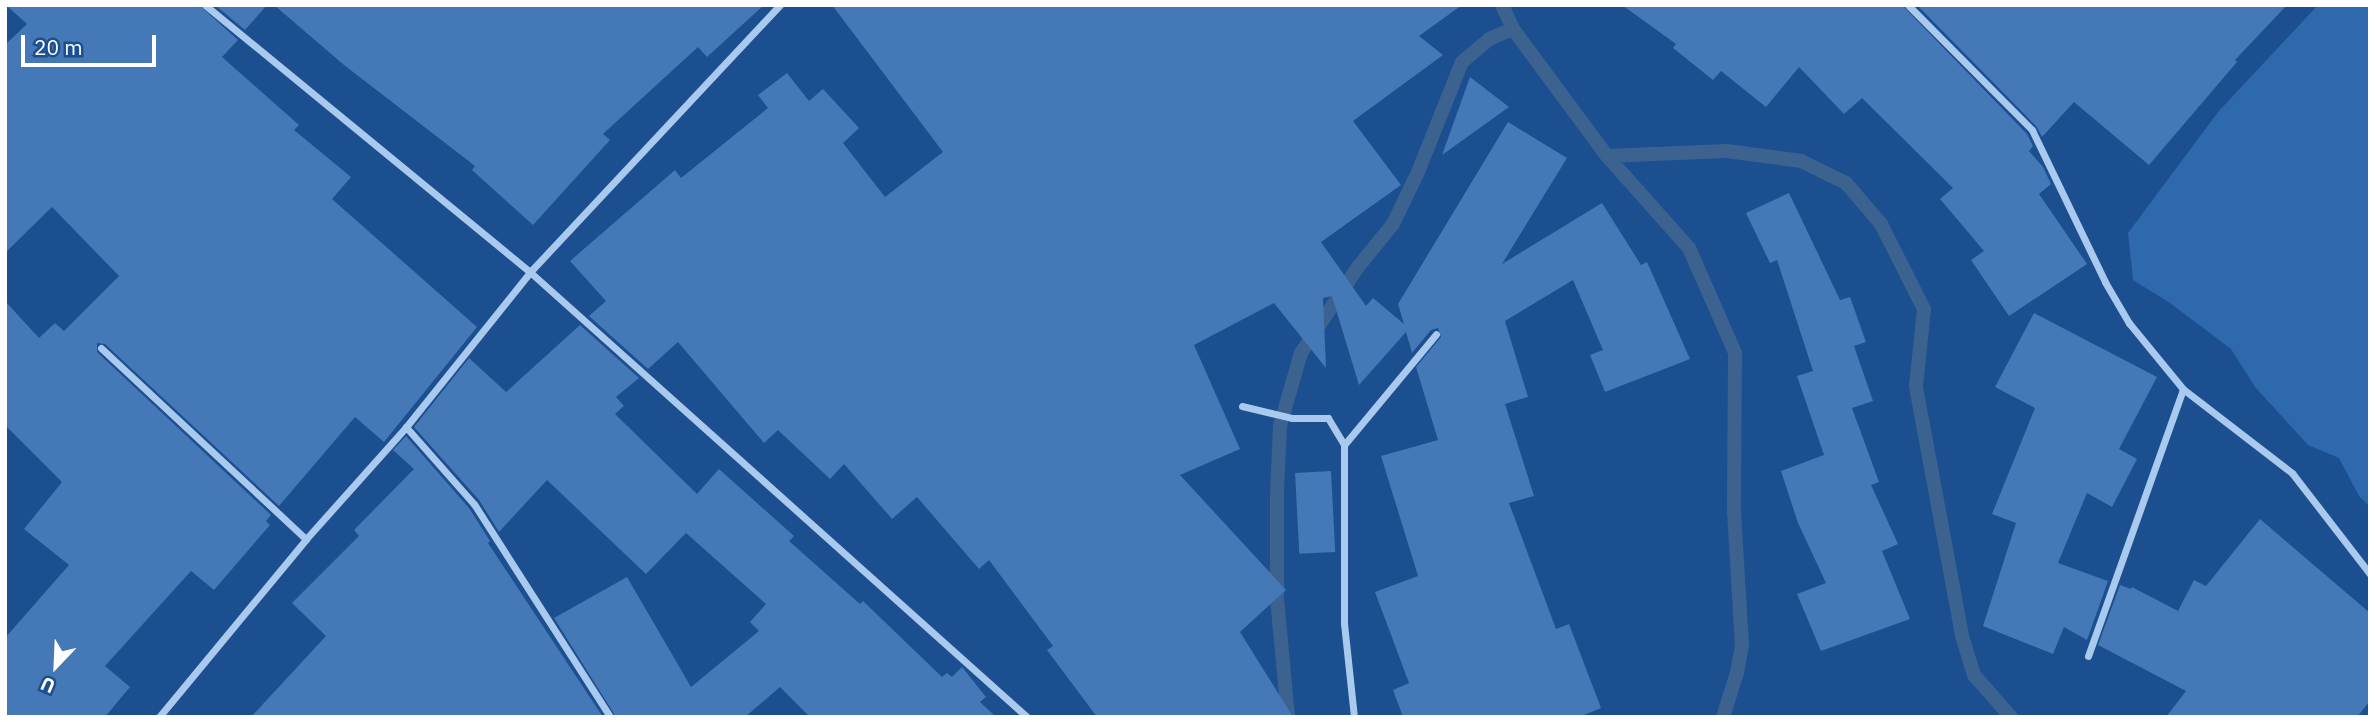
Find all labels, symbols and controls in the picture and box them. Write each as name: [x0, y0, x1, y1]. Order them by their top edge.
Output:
scale bar: [24, 21, 159, 65]
text: 20 m: [34, 33, 83, 61]
north arrow: [21, 631, 91, 701]
text: U: [37, 672, 59, 699]

